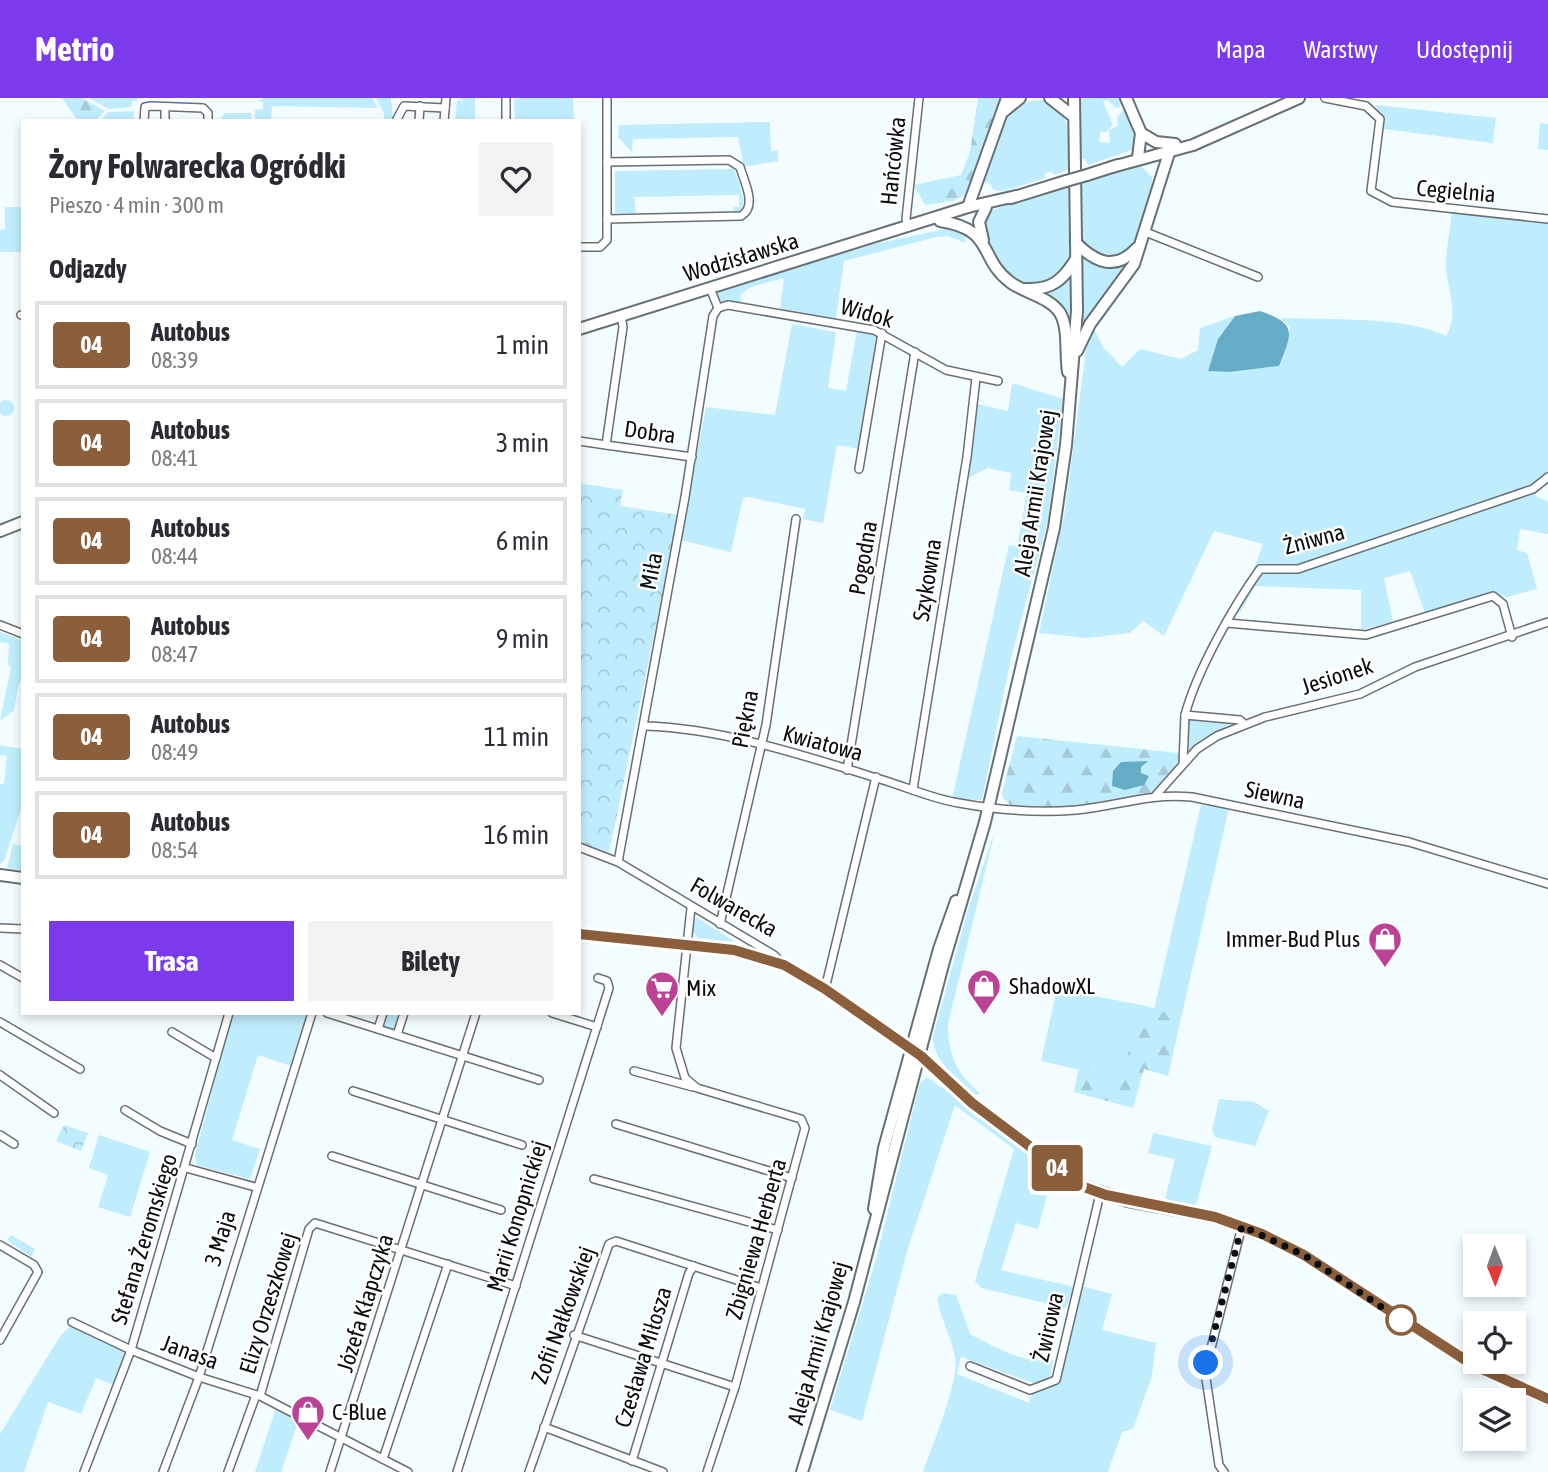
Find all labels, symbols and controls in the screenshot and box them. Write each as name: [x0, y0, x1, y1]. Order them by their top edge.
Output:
text: Metrio: [35, 30, 114, 68]
text: Mapa: [1216, 36, 1266, 63]
text: Warstwy: [1304, 36, 1378, 63]
text: Udostępnij: [1416, 36, 1513, 63]
street label: Hańcówka: [875, 115, 911, 207]
button: heart: [479, 142, 553, 216]
text: Żory Folwarecka Ogródki: [49, 147, 346, 185]
street label: Cegielnia: [1415, 175, 1497, 207]
text: Pieszo · 4 min · 300 m: [49, 192, 224, 218]
street label: Wodzisławska: [680, 227, 802, 287]
text: Odjazdy: [49, 254, 127, 284]
street label: Widok: [838, 293, 896, 333]
text: Autobus: [151, 317, 230, 347]
text: 1 min: [496, 330, 549, 360]
text: 04: [80, 331, 103, 358]
text: 08:39: [151, 347, 198, 373]
street label: Aleja Armii Krajowej: [1009, 408, 1061, 578]
text: Autobus: [151, 415, 230, 445]
street label: Dobra: [623, 416, 677, 448]
text: 3 min: [496, 428, 549, 458]
text: 04: [80, 429, 103, 456]
text: 08:41: [151, 445, 198, 471]
text: Autobus: [151, 513, 230, 543]
street label: Żniwna: [1281, 518, 1347, 560]
street label: Pogodna: [844, 519, 882, 597]
text: 6 min: [496, 526, 549, 556]
text: 04: [80, 527, 103, 554]
street label: Szykowna: [908, 537, 946, 623]
text: 08:44: [151, 543, 198, 569]
street label: Miła: [635, 550, 667, 592]
text: Autobus: [151, 611, 230, 641]
text: 9 min: [496, 624, 549, 654]
text: 04: [80, 625, 103, 652]
text: 08:47: [151, 641, 198, 667]
street label: Jesionek: [1298, 652, 1376, 700]
street label: Piękna: [727, 688, 763, 750]
text: Autobus: [151, 709, 230, 739]
street label: Kwiatowa: [780, 720, 866, 766]
text: 11 min: [484, 722, 549, 752]
text: 04: [80, 723, 103, 750]
text: 08:49: [151, 739, 198, 765]
street label: Siewna: [1243, 776, 1307, 814]
text: Autobus: [151, 807, 230, 837]
text: 16 min: [484, 820, 549, 850]
text: 04: [80, 821, 103, 848]
text: 08:54: [151, 837, 198, 863]
street label: Folwarecka: [686, 872, 782, 942]
shop icon: Immer-Bud Plus: [1366, 920, 1404, 969]
button: Trasa: [49, 921, 294, 1001]
button: Bilety: [308, 921, 553, 1001]
place label: Immer-Bud Plus: [1225, 926, 1360, 952]
shop icon: ShadowXL: [965, 967, 1003, 1016]
supermarket icon: Mix: [643, 969, 681, 1018]
place label: ShadowXL: [1009, 973, 1095, 999]
place label: Mix: [686, 975, 716, 1001]
street label: Marii Konopnickiej: [482, 1137, 552, 1295]
line badge: 04: [1026, 1145, 1088, 1191]
street label: Stefana Żeromskiego: [106, 1151, 182, 1327]
text: 04: [1046, 1154, 1068, 1181]
street label: Zbigniewa Herberta: [721, 1156, 791, 1322]
street label: 3 Maja: [199, 1207, 241, 1269]
street label: Elizy Orzeszkowej: [234, 1229, 302, 1377]
street label: Józefa Kłapczyka: [332, 1231, 398, 1375]
north arrow: [1463, 1234, 1526, 1297]
map controls: [1463, 1234, 1526, 1451]
street label: Zofii Nałkowskiej: [526, 1243, 600, 1387]
street label: Aleja Armii Krajowej: [782, 1258, 854, 1428]
street label: Czesława Miłosza: [609, 1284, 677, 1430]
street label: Żwirowa: [1027, 1290, 1069, 1364]
unlabelled marker: [1386, 1305, 1416, 1335]
button: locate: [1463, 1311, 1526, 1374]
street label: Janasa: [158, 1330, 222, 1374]
your location: [1188, 1345, 1223, 1380]
button: layers: [1463, 1388, 1526, 1451]
shop icon: C-Blue: [289, 1393, 327, 1442]
place label: C-Blue: [332, 1399, 387, 1425]

